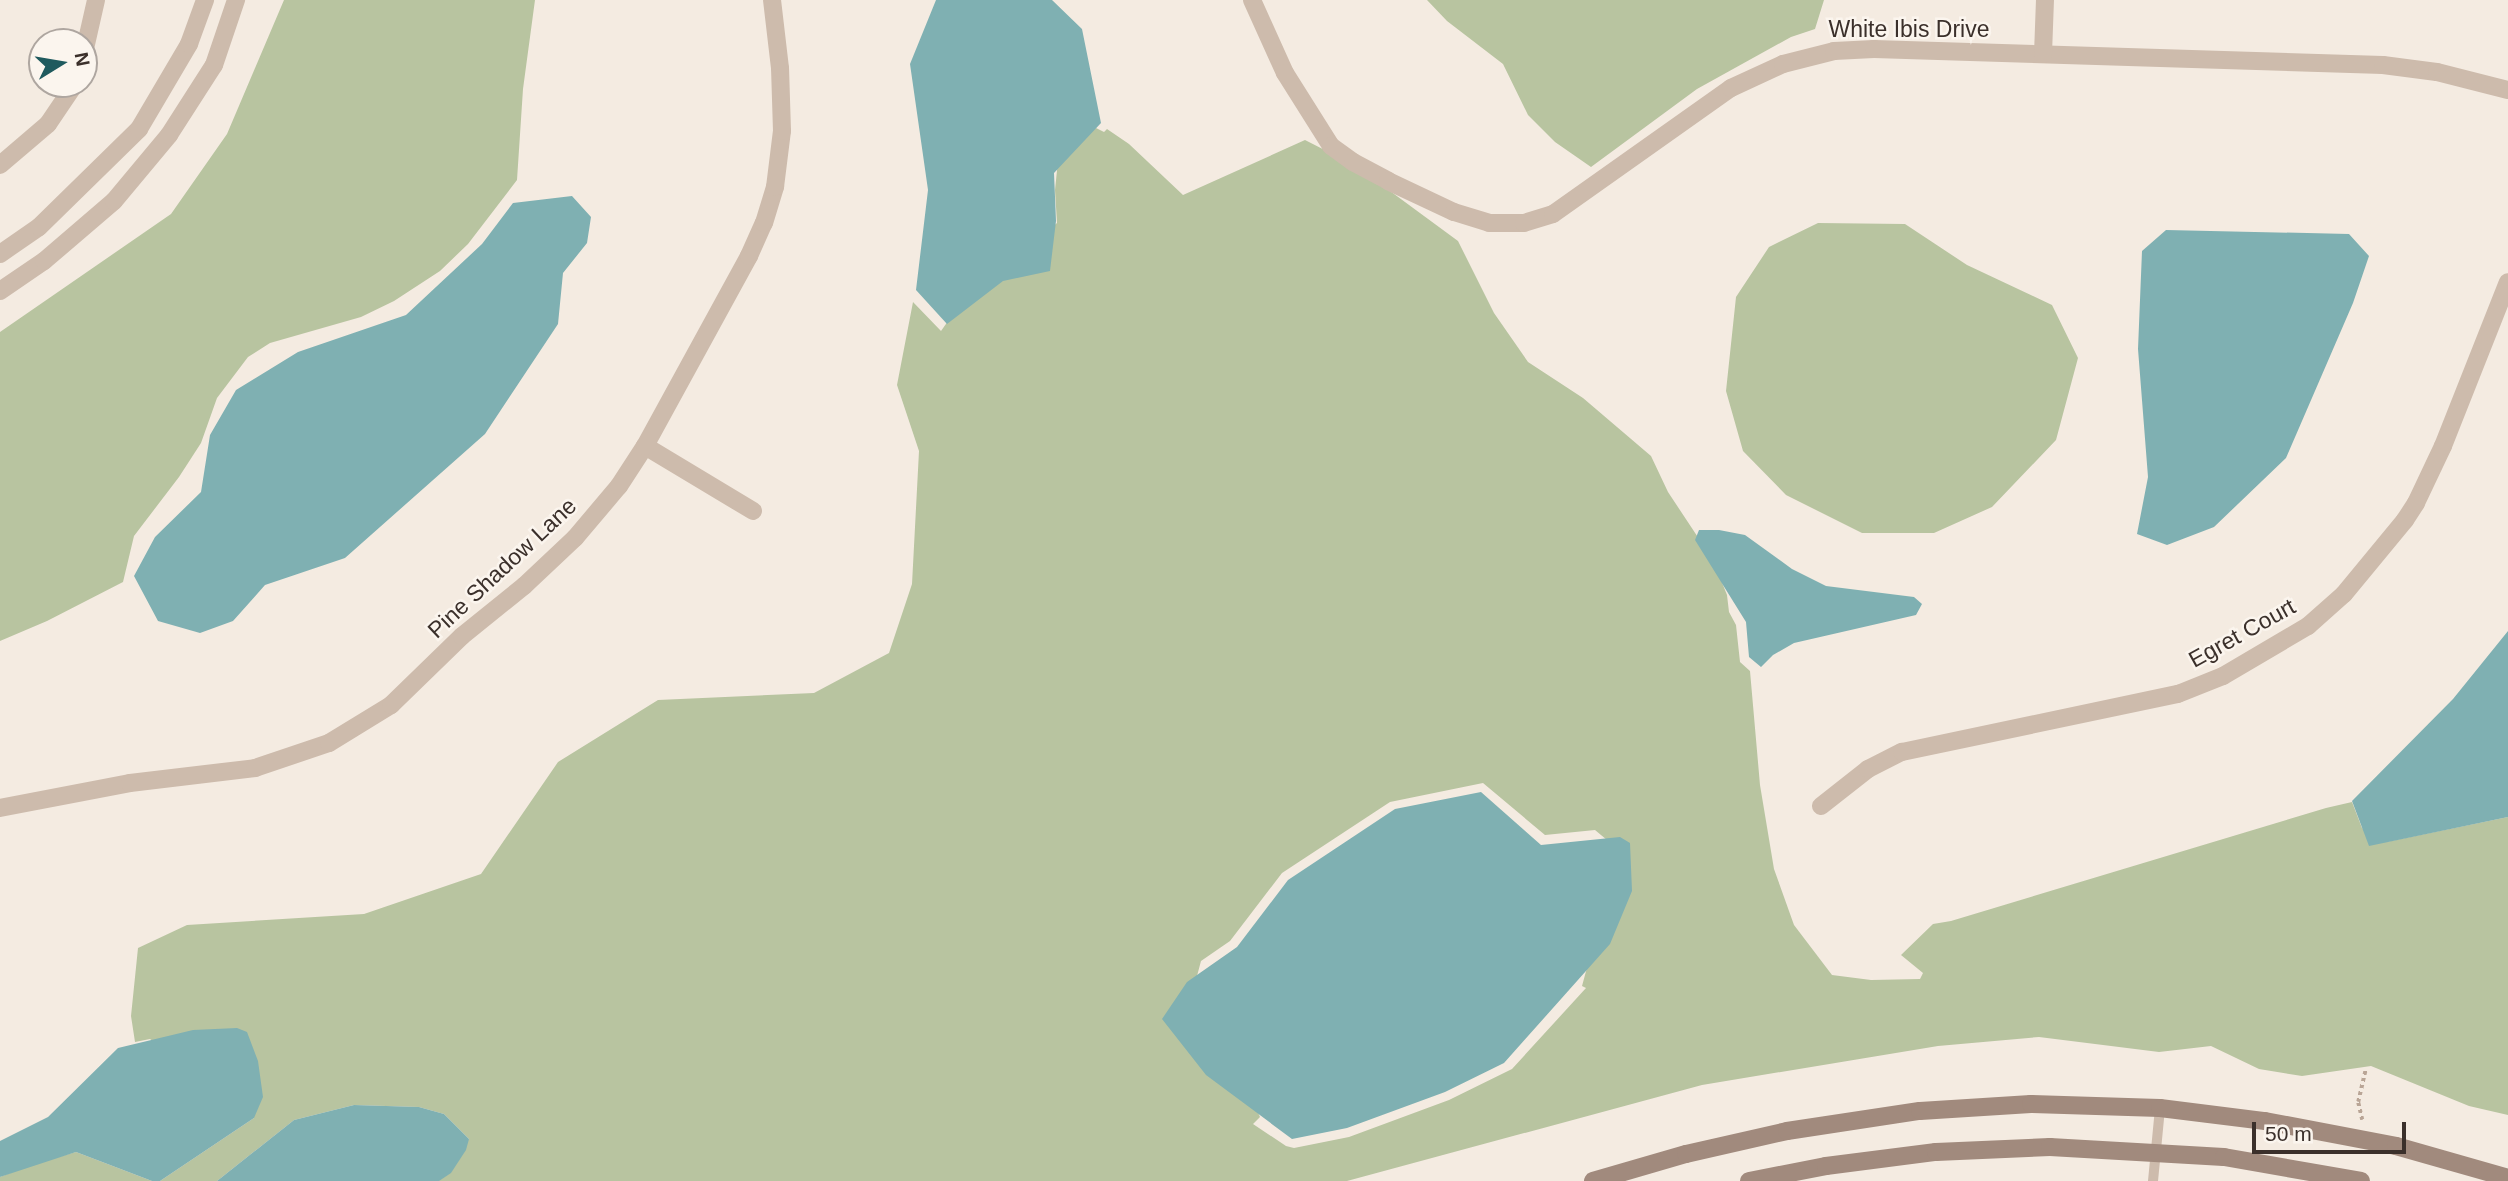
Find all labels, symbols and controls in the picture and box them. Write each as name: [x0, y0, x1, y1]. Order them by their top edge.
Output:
street label: White Ibis Drive: [1828, 15, 1990, 43]
north arrow: [28, 28, 98, 98]
text: N: [71, 51, 94, 68]
street label: Pine Shadow Lane: [422, 492, 582, 644]
street label: Egret Court: [2184, 592, 2300, 674]
scale bar: [2256, 1108, 2410, 1152]
text: 50 m: [2265, 1122, 2312, 1145]

